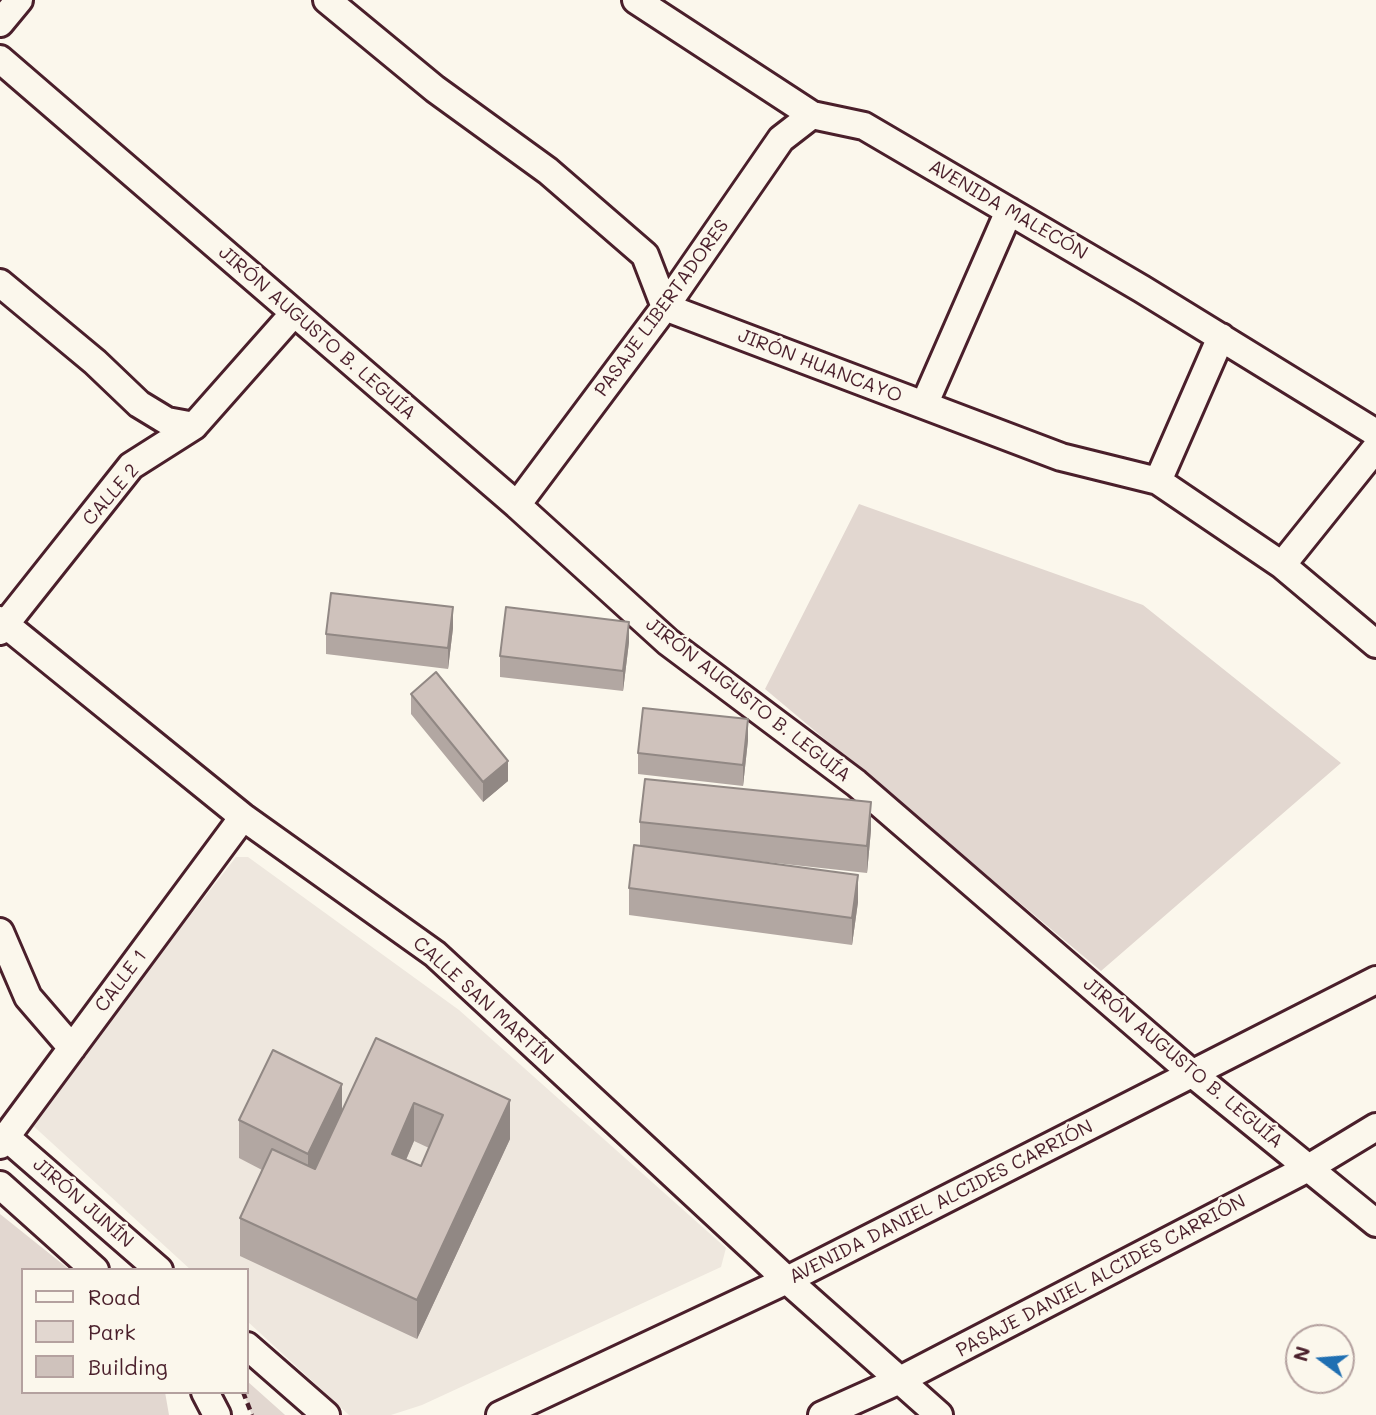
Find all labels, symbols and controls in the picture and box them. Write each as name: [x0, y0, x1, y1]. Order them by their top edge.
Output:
street label: AVENIDA MALECÓN: [924, 155, 1092, 265]
street label: PASAJE LIBERTADORES: [590, 215, 734, 401]
street label: JIRÓN AUGUSTO B. LEGUÍA: [214, 241, 420, 425]
street label: JIRÓN HUANCAYO: [735, 324, 905, 408]
street label: CALLE 2: [78, 460, 144, 530]
street label: JIRÓN AUGUSTO B. LEGUÍA: [641, 613, 855, 787]
street label: CALLE SAN MARTÍN: [408, 932, 558, 1070]
street label: CALLE 1: [90, 945, 152, 1017]
street label: JIRÓN AUGUSTO B. LEGUÍA: [1079, 973, 1287, 1153]
street label: AVENIDA DANIEL ALCIDES CARRIÓN: [785, 1115, 1097, 1289]
street label: JIRÓN JUNÍN: [28, 1153, 138, 1253]
street label: PASAJE DANIEL ALCIDES CARRIÓN: [953, 1190, 1249, 1362]
legend: [21, 1268, 248, 1394]
text: Road: [88, 1283, 140, 1310]
text: Park: [88, 1318, 136, 1345]
north arrow: [1285, 1324, 1355, 1394]
text: N: [1287, 1343, 1315, 1364]
text: Building: [88, 1353, 168, 1380]

